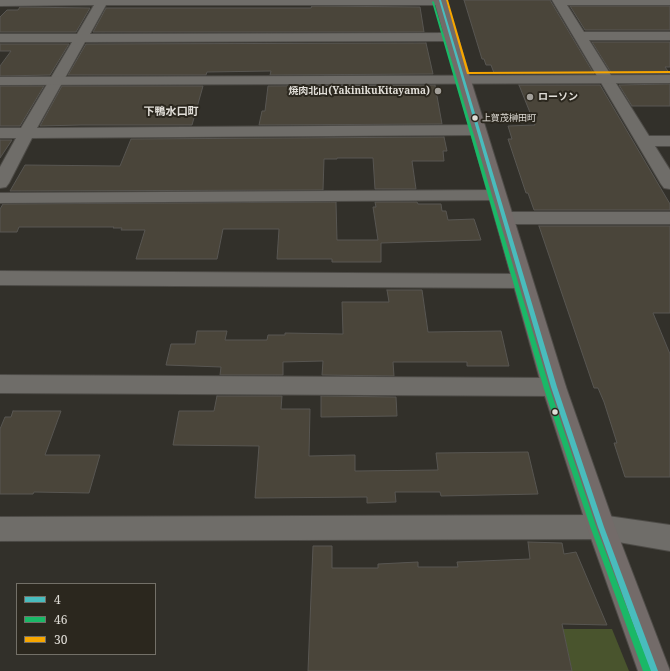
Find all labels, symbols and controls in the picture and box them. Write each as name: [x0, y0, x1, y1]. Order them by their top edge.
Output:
place label: 焼肉北山(YakinikuKitayama): [288, 85, 430, 97]
marker: 焼肉北山(YakinikuKitayama): [433, 86, 443, 96]
place label: ローソン: [538, 91, 578, 103]
marker: ローソン: [525, 92, 535, 102]
district label: 下鴨水口町: [144, 105, 198, 119]
marker: 上賀茂榊田町: [470, 113, 480, 123]
place label: 上賀茂榊田町: [482, 113, 536, 123]
unlabelled marker: [550, 407, 560, 417]
legend: [16, 583, 156, 655]
text: 4: [54, 591, 61, 608]
text: 46: [54, 611, 67, 628]
text: 30: [54, 631, 67, 648]

